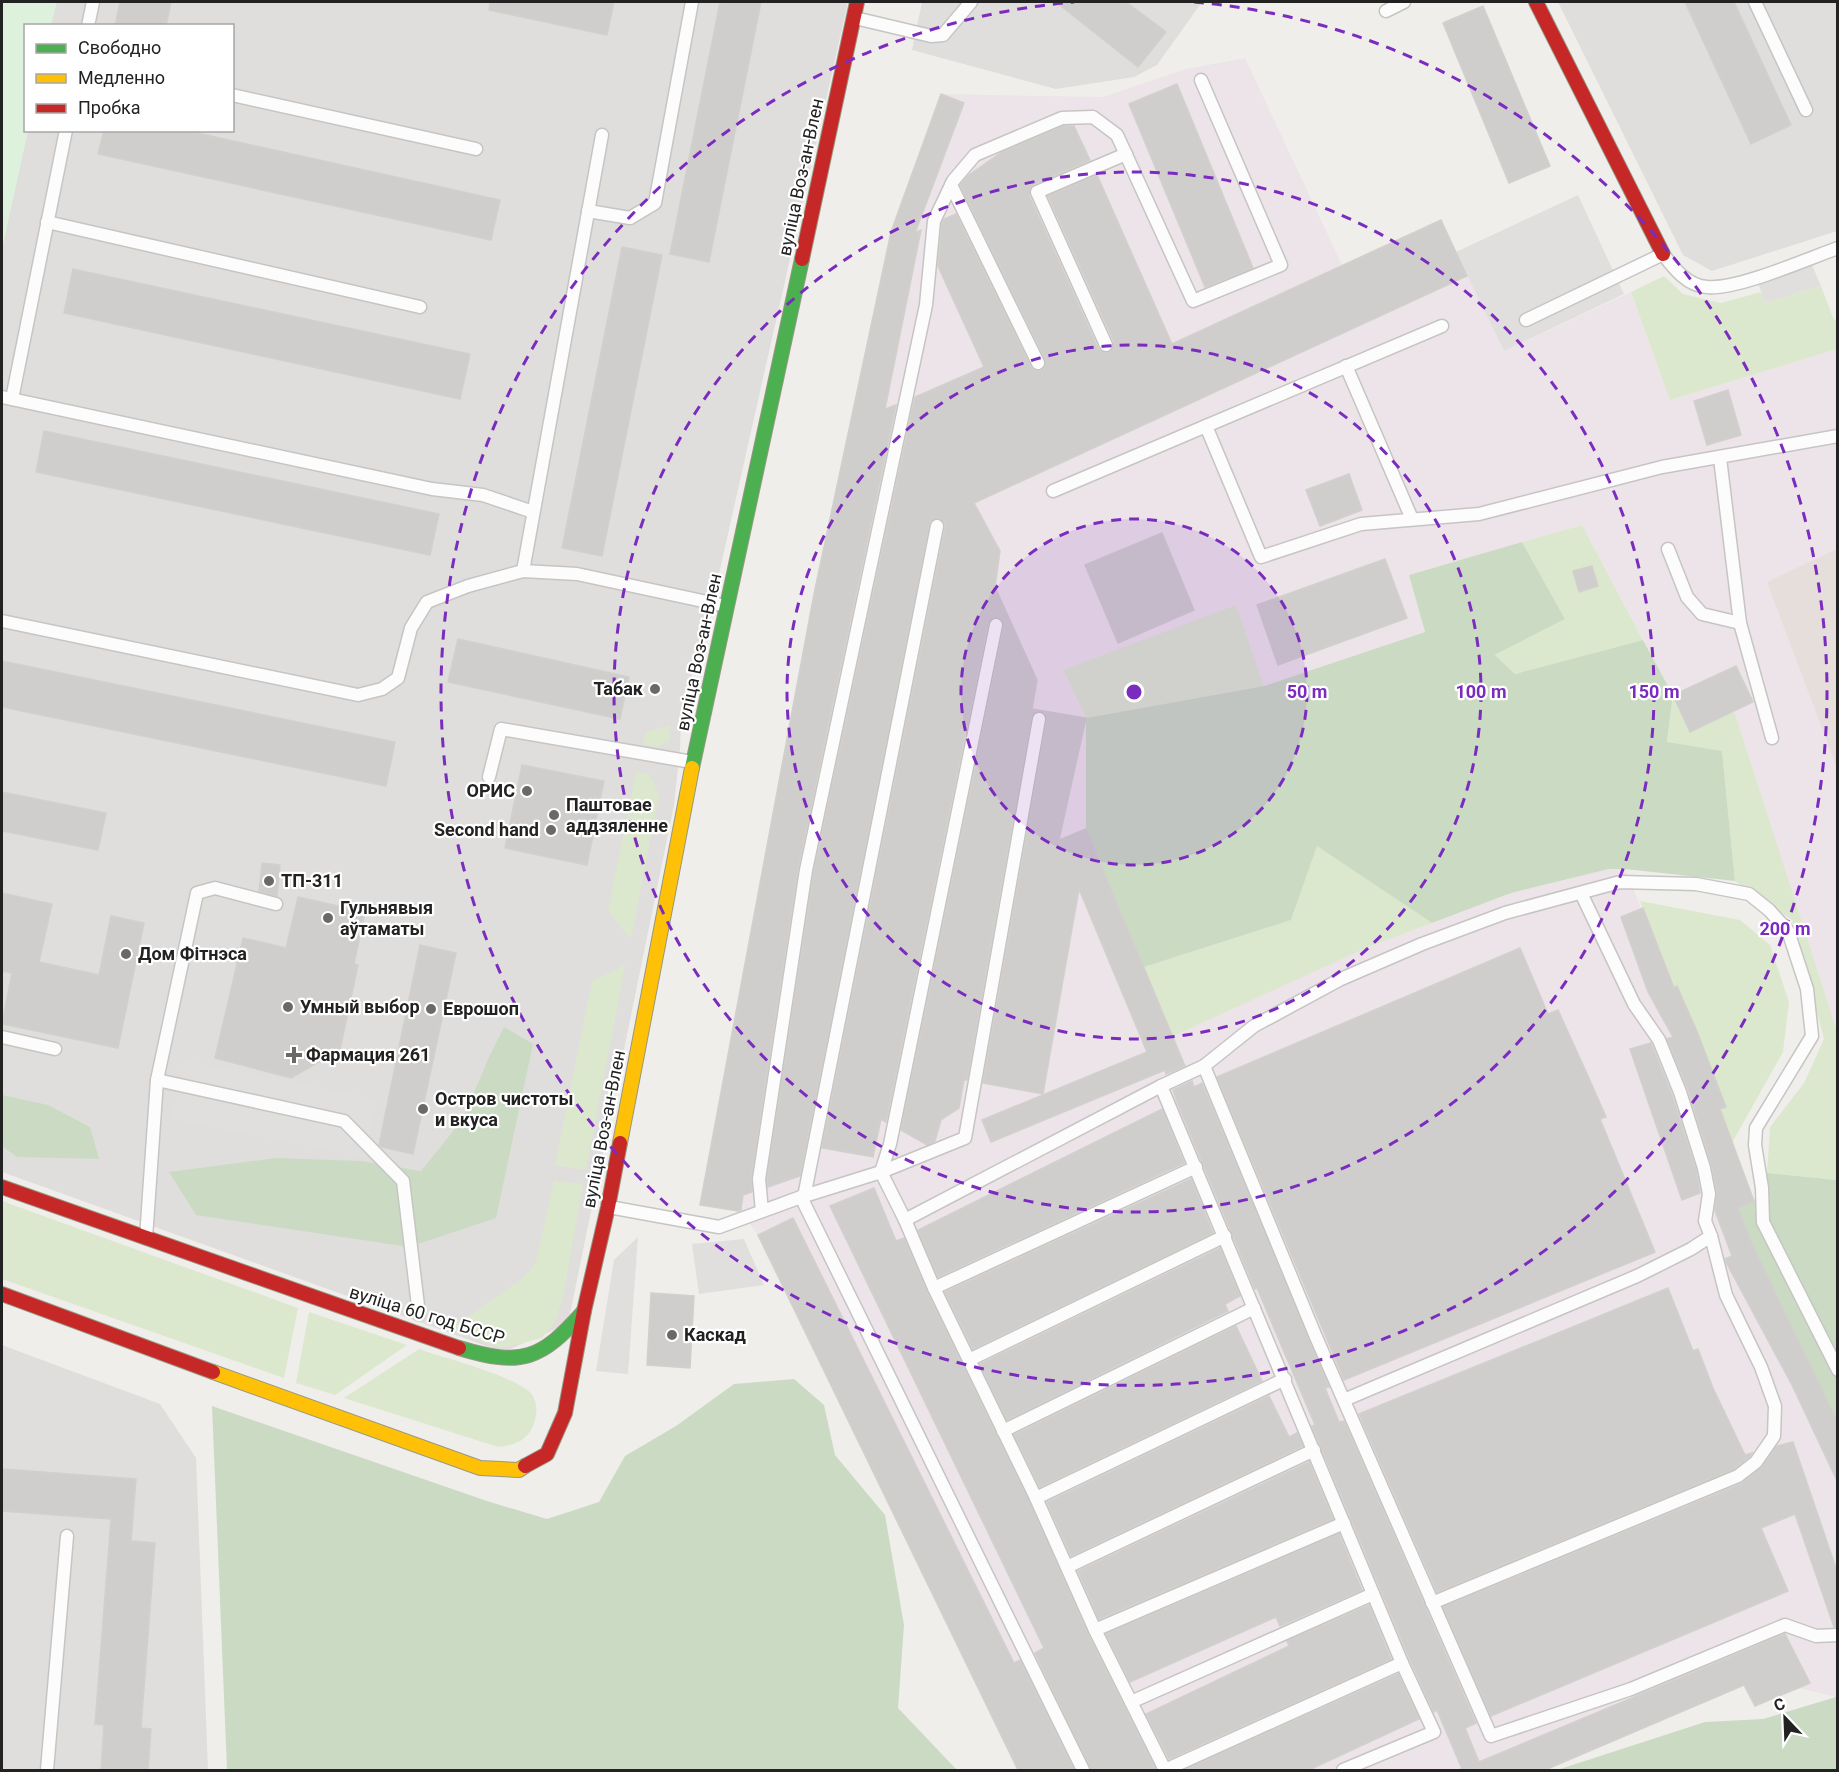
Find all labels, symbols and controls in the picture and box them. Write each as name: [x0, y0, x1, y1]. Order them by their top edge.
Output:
legend: [24, 24, 234, 132]
text: Свободно: [78, 37, 161, 58]
text: Медленно: [78, 67, 165, 88]
street label: вуліца Воз-ан-Влен: [774, 96, 827, 258]
text: Пробка: [78, 97, 141, 118]
street label: вуліца Воз-ан-Влен: [672, 571, 725, 733]
place label: Табак: [594, 678, 644, 699]
text: 50 m: [1287, 681, 1327, 702]
text: 100 m: [1455, 681, 1507, 702]
text: 150 m: [1628, 681, 1680, 702]
marker: Табак: [648, 682, 662, 696]
centre of rings: [1124, 682, 1144, 702]
place label: ОРИС: [467, 780, 515, 801]
marker: ОРИС: [520, 784, 534, 798]
place label: Паштовае аддзяленне: [566, 794, 668, 836]
marker: Паштовае аддзяленне: [547, 808, 561, 822]
place label: Second hand: [434, 819, 539, 840]
marker: Second hand: [544, 823, 558, 837]
place label: ТП-311: [281, 870, 343, 891]
marker: ТП-311: [262, 874, 276, 888]
place label: Гульнявыя аўтаматы: [340, 897, 433, 939]
marker: Гульнявыя аўтаматы: [321, 911, 335, 925]
text: 200 m: [1759, 918, 1811, 939]
place label: Дом Фітнэса: [138, 943, 247, 964]
marker: Дом Фітнэса: [119, 947, 133, 961]
place label: Умный выбор: [300, 996, 420, 1017]
place label: Еврошоп: [443, 998, 519, 1019]
marker: Умный выбор: [281, 1000, 295, 1014]
marker: Еврошоп: [424, 1002, 438, 1016]
place label: Фармация 261: [306, 1044, 430, 1065]
marker: Фармация 261: [287, 1048, 301, 1062]
street label: вуліца Воз-ан-Влен: [578, 1048, 629, 1210]
place label: Остров чистоты и вкуса: [435, 1088, 573, 1130]
marker: Остров чистоты и вкуса: [416, 1102, 430, 1116]
street label: вуліца 60 год БССР: [347, 1281, 507, 1348]
place label: Каскад: [684, 1324, 746, 1345]
marker: Каскад: [665, 1328, 679, 1342]
north arrow: [1755, 1688, 1815, 1748]
text: С: [1771, 1694, 1788, 1715]

